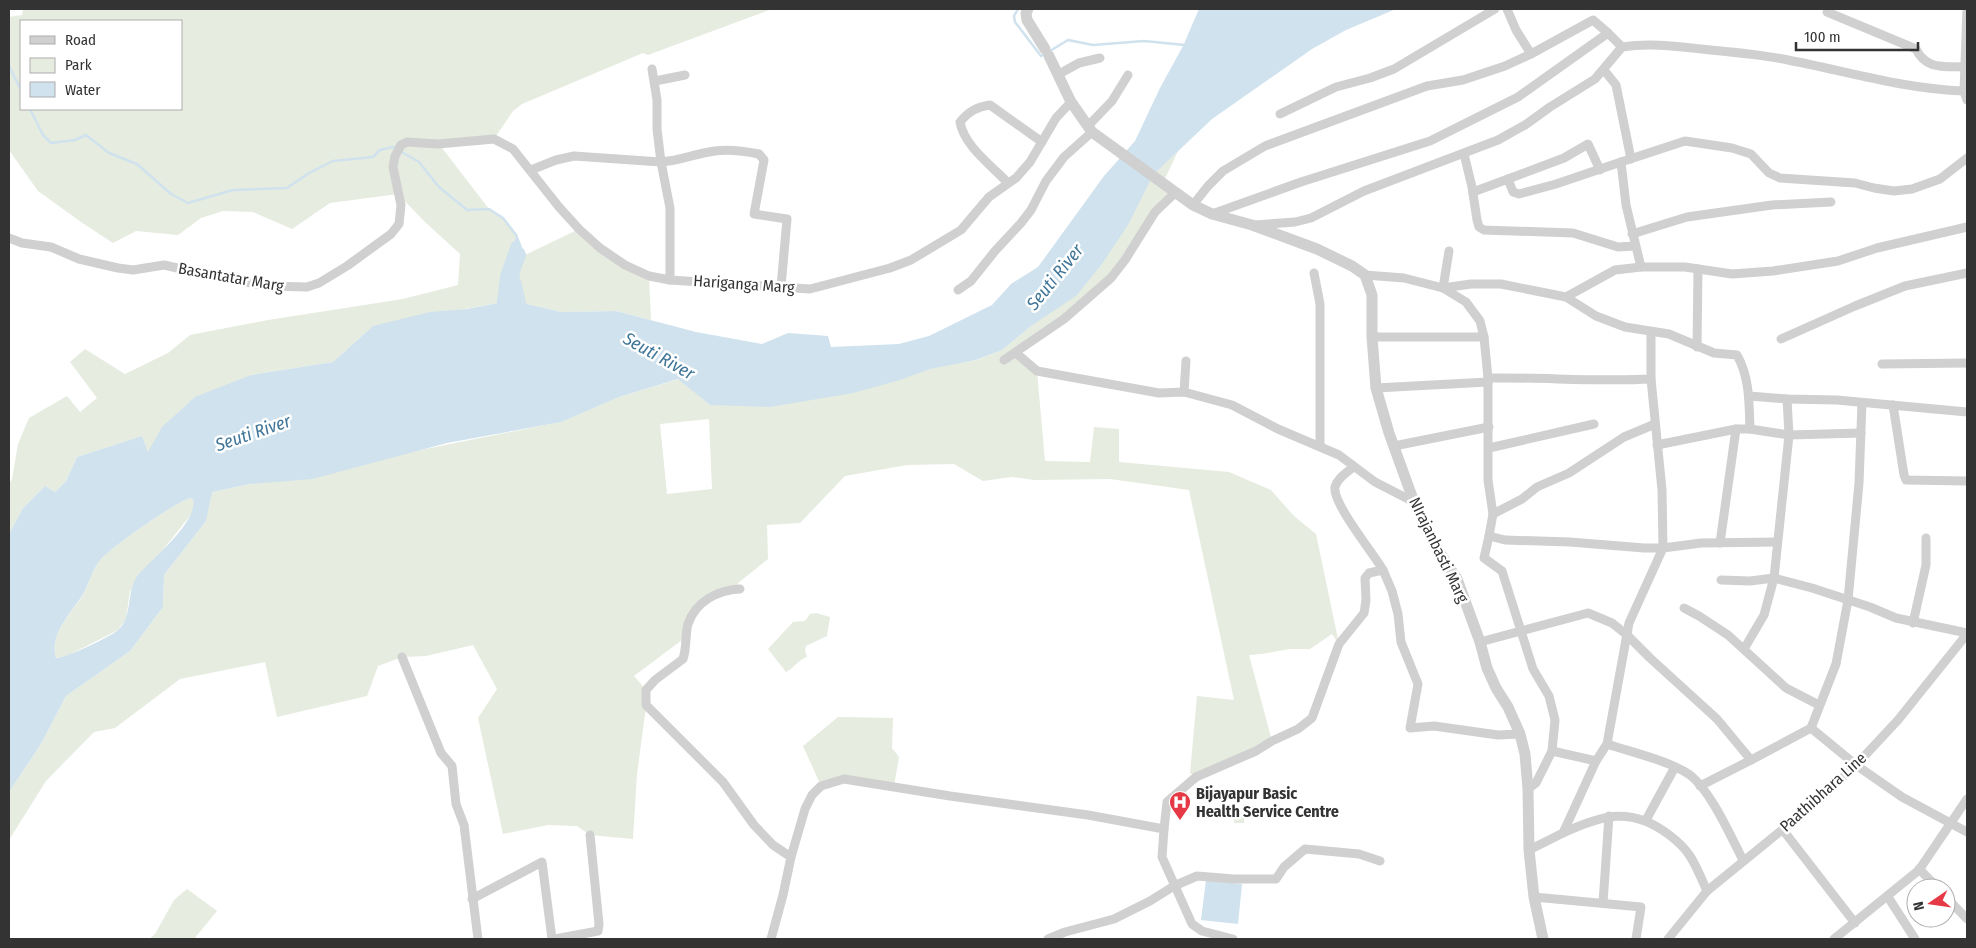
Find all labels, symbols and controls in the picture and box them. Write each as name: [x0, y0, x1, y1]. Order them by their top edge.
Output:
legend: [20, 20, 182, 110]
scale bar: [1796, 20, 1918, 52]
text: 100 m: [1804, 28, 1841, 46]
text: Road: [65, 31, 96, 49]
text: Park: [65, 56, 92, 74]
text: Water: [65, 81, 101, 99]
water label: Seuti River: [1021, 239, 1089, 315]
street label: Basantatar Marg: [177, 258, 286, 296]
street label: Hariganga Marg: [693, 271, 796, 297]
water label: Seuti River: [619, 327, 699, 385]
water label: Seuti River: [212, 410, 294, 456]
street label: NIrajanbasti Marg: [1405, 494, 1473, 606]
street label: Paathibhara Line: [1776, 748, 1870, 836]
place label: Bijayapur Basic Health Service Centre: [1196, 784, 1339, 821]
hospital icon: Bijayapur Basic Health Service Centre: [1168, 790, 1192, 821]
north arrow: [1906, 878, 1956, 928]
text: N: [1910, 900, 1928, 912]

